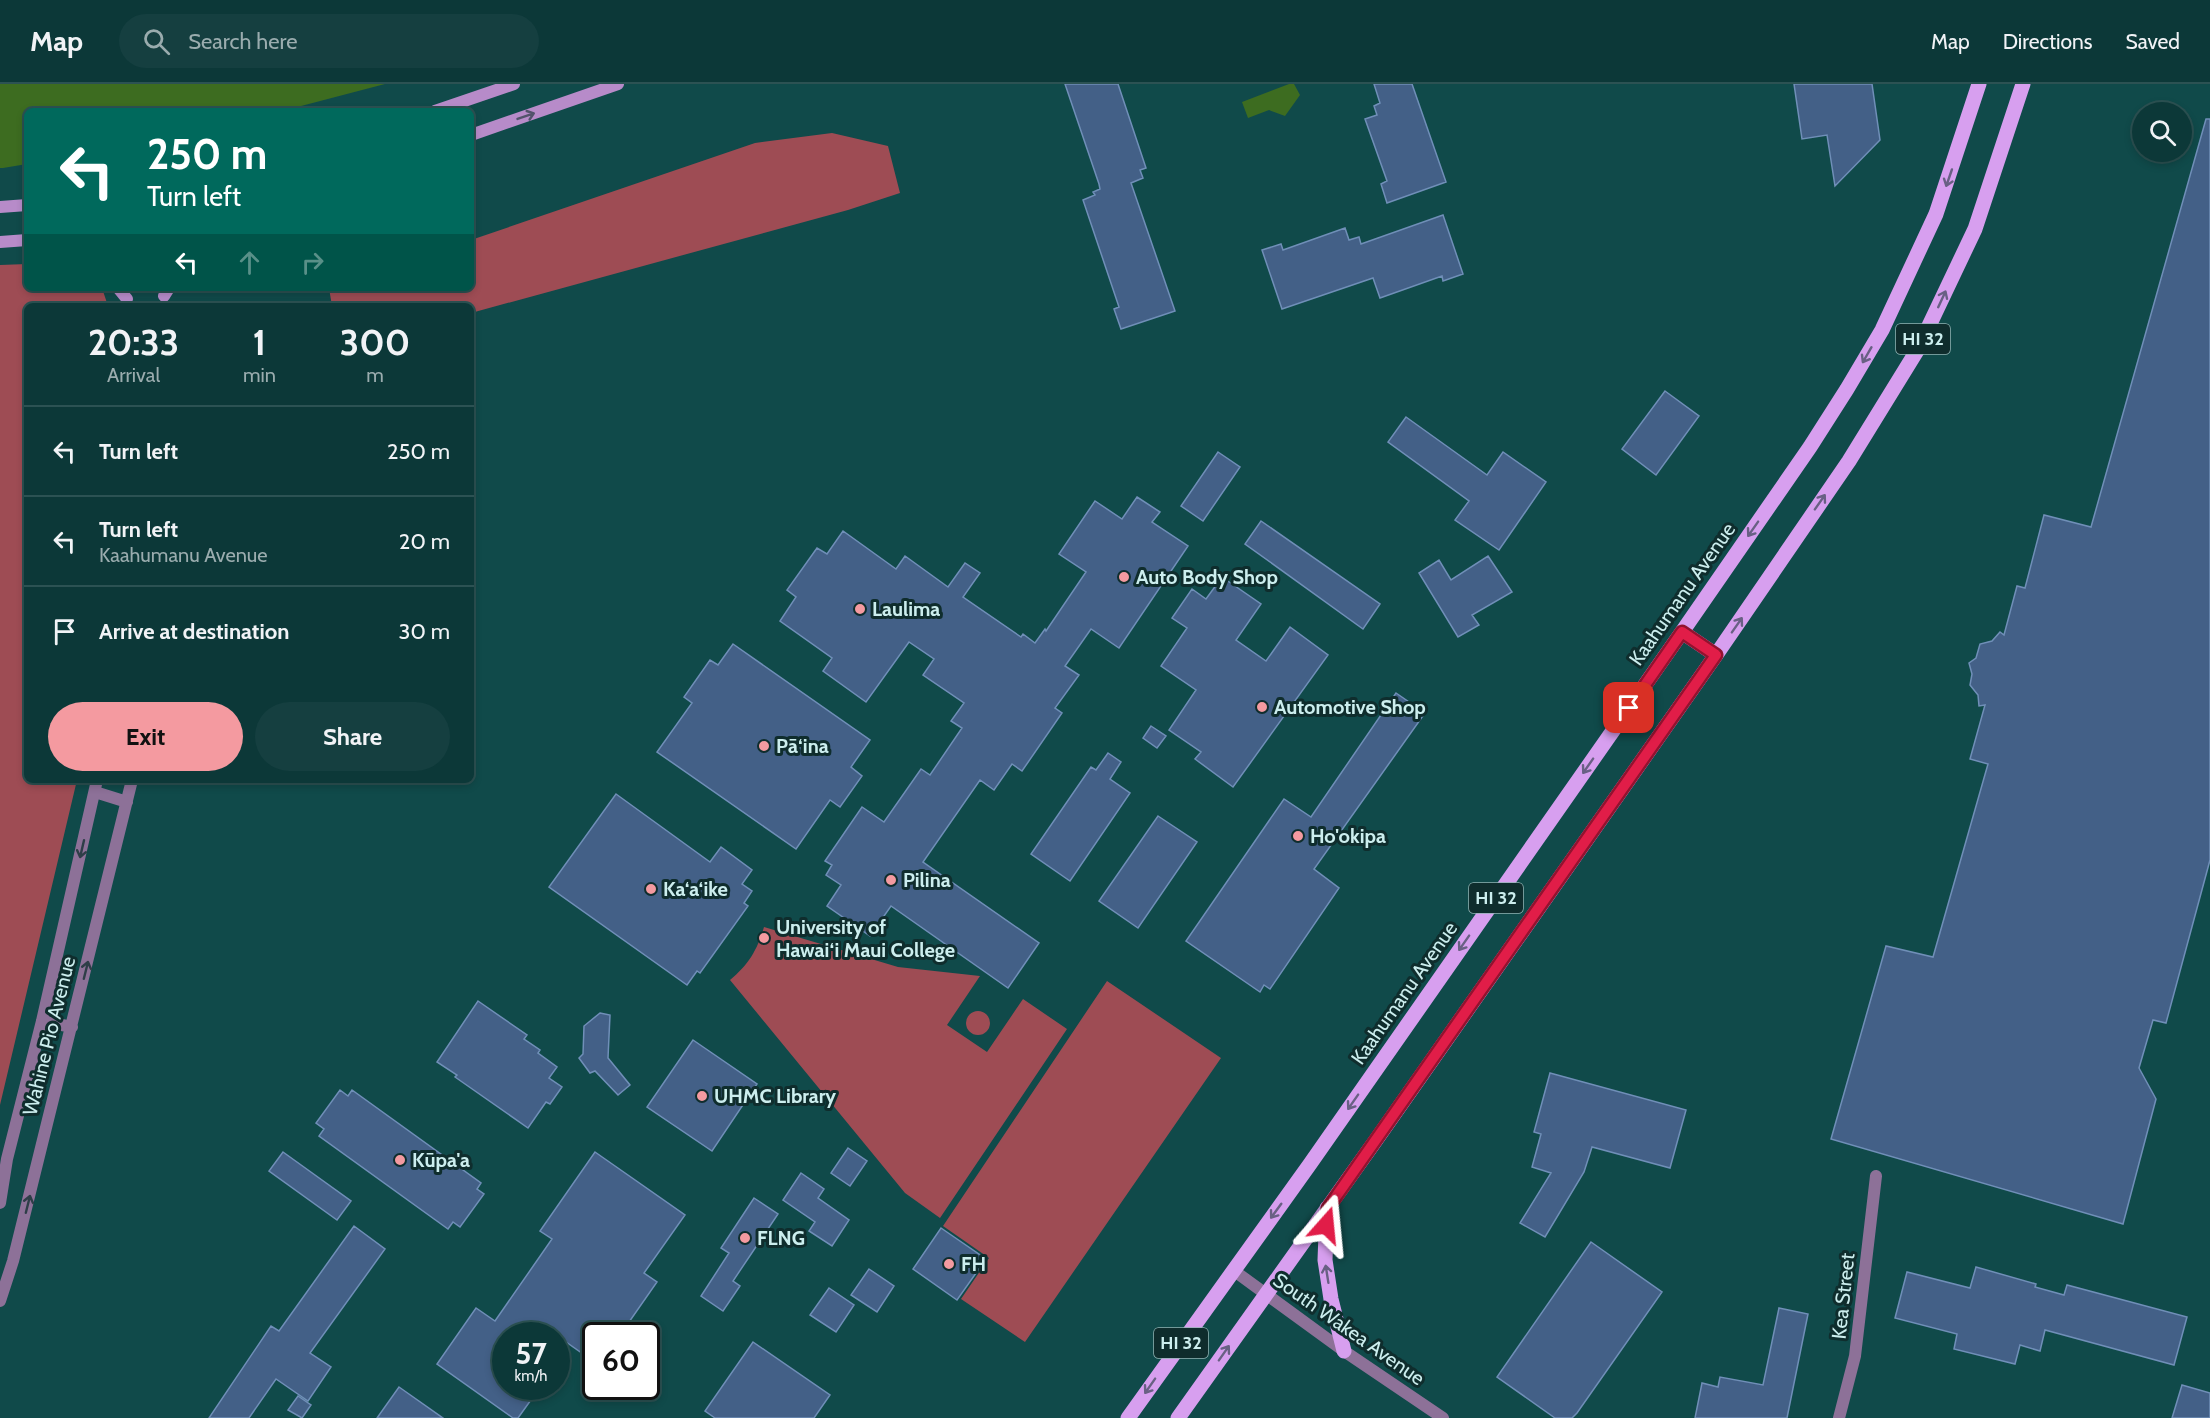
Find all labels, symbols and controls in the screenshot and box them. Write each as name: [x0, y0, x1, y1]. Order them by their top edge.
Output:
search box: [119, 14, 539, 68]
text: Map: [30, 24, 83, 58]
icon: search: [140, 25, 173, 58]
text: Search here: [188, 28, 297, 55]
text: Map: [1931, 29, 1970, 54]
text: Directions: [2003, 29, 2092, 54]
text: Saved: [2125, 29, 2180, 54]
map controls: [2132, 102, 2192, 162]
button: search: [2132, 102, 2192, 162]
one-way arrow: [516, 109, 535, 120]
text: 250 m: [147, 128, 267, 180]
icon: left: [48, 132, 126, 210]
one-way arrow: [1942, 168, 1953, 187]
text: Turn left: [147, 180, 241, 213]
icon: left: [170, 246, 203, 279]
icon: ahead: [233, 246, 266, 279]
icon: right: [296, 246, 329, 279]
one-way arrow: [1936, 291, 1948, 309]
text: 20:33: [88, 320, 179, 364]
text: 1: [253, 320, 266, 364]
text: 300: [340, 320, 410, 364]
road number: HI 32: [1896, 324, 1950, 354]
one-way arrow: [1861, 346, 1873, 363]
text: Arrival: [107, 363, 160, 387]
text: min: [243, 363, 276, 387]
text: m: [366, 363, 384, 387]
icon: left: [48, 435, 81, 468]
text: Turn left: [99, 438, 178, 465]
text: 250 m: [387, 438, 450, 465]
one-way arrow: [1814, 495, 1826, 511]
text: Turn left: [99, 516, 178, 543]
street label: Kaahumanu Avenue: [1624, 518, 1740, 670]
one-way arrow: [1746, 521, 1759, 538]
icon: left: [48, 525, 81, 558]
text: 20 m: [399, 528, 450, 555]
text: Kaahumanu Avenue: [99, 543, 268, 567]
place label: Auto Body Shop: [1136, 565, 1278, 589]
marker: Auto Body Shop: [1117, 570, 1131, 584]
place label: Laulima: [872, 597, 940, 621]
marker: Laulima: [853, 602, 867, 616]
icon: arrive: [48, 615, 81, 648]
one-way arrow: [1731, 617, 1743, 634]
text: Arrive at destination: [99, 618, 289, 645]
text: 30 m: [398, 618, 450, 645]
pin: [1603, 682, 1654, 733]
icon: arrive: [1612, 691, 1645, 724]
place label: Automotive Shop: [1274, 695, 1426, 719]
marker: Automotive Shop: [1255, 700, 1269, 714]
button: Exit: [48, 702, 243, 771]
button: Share: [255, 702, 450, 771]
place label: Pā‘ina: [776, 734, 829, 758]
marker: Pā‘ina: [757, 739, 771, 753]
one-way arrow: [1582, 757, 1594, 773]
place label: Ho'okipa: [1310, 824, 1386, 848]
marker: Ho'okipa: [1291, 829, 1305, 843]
one-way arrow: [76, 838, 87, 858]
place label: Pilina: [903, 868, 951, 892]
marker: Pilina: [884, 873, 898, 887]
place label: Ka‘a‘ike: [663, 877, 728, 901]
marker: Ka‘a‘ike: [644, 882, 658, 896]
road number: HI 32: [1469, 883, 1523, 913]
place label: University of Hawai‘i Maui College: [776, 915, 955, 962]
street label: Kaahumanu Avenue: [1346, 917, 1462, 1069]
marker: University of Hawai‘i Maui College: [757, 931, 771, 945]
one-way arrow: [1458, 934, 1470, 950]
street label: Wahine Pio Avenue: [18, 954, 80, 1118]
one-way arrow: [80, 961, 92, 980]
place label: UHMC Library: [714, 1084, 836, 1108]
marker: UHMC Library: [695, 1089, 709, 1103]
one-way arrow: [1347, 1094, 1359, 1110]
place label: Kūpa'a: [412, 1148, 470, 1172]
marker: Kūpa'a: [393, 1153, 407, 1167]
position arrow: [1294, 1193, 1358, 1257]
one-way arrow: [22, 1195, 34, 1214]
one-way arrow: [1269, 1203, 1282, 1219]
place label: FLNG: [757, 1226, 805, 1250]
marker: FLNG: [738, 1231, 752, 1245]
place label: FH: [961, 1252, 986, 1276]
street label: Kea Street: [1827, 1252, 1859, 1340]
marker: FH: [942, 1257, 956, 1271]
one-way arrow: [1321, 1264, 1332, 1284]
street label: South Wakea Avenue: [1269, 1268, 1429, 1390]
speed limit sign: 60: [582, 1322, 660, 1400]
road number: HI 32: [1154, 1328, 1208, 1358]
text: 57: [515, 1335, 547, 1372]
one-way arrow: [1218, 1346, 1230, 1362]
text: km/h: [515, 1367, 547, 1385]
one-way arrow: [1144, 1378, 1156, 1394]

